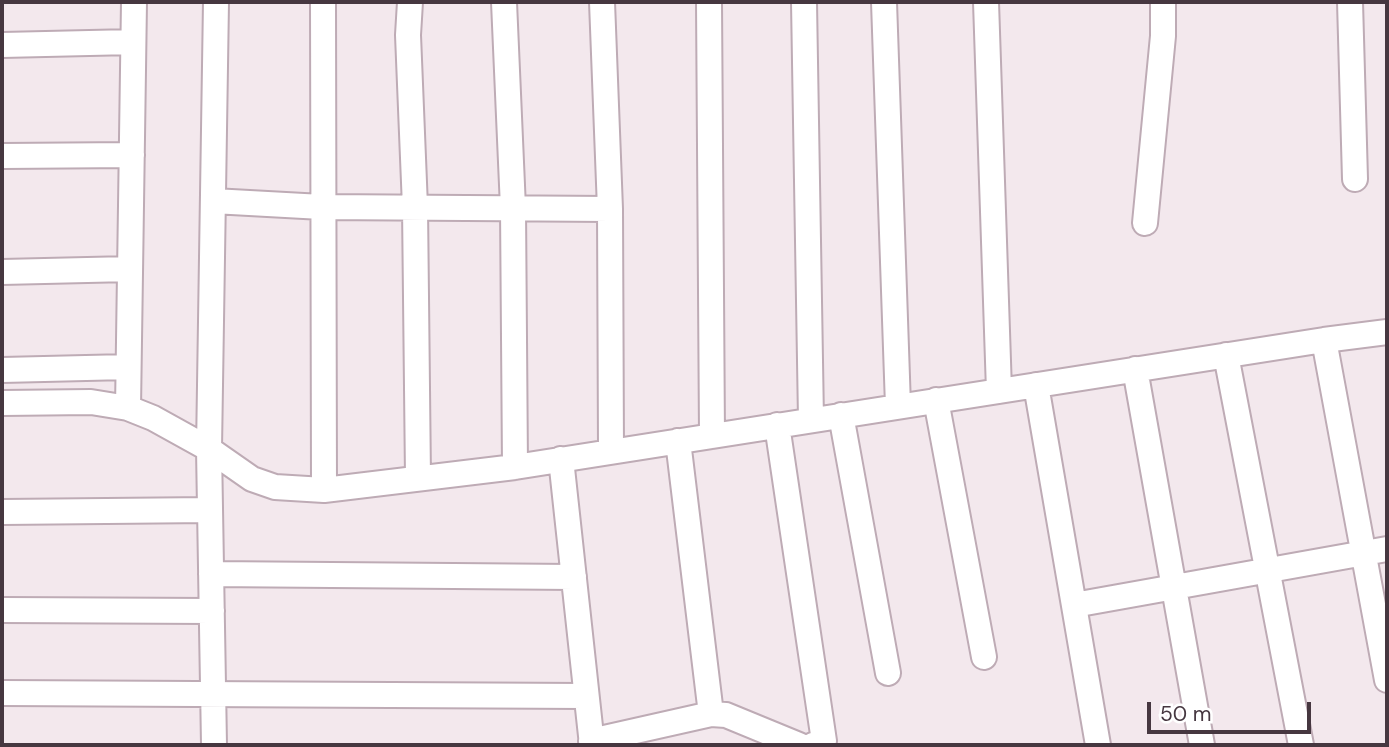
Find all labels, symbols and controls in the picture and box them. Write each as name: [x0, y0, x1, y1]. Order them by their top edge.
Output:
scale bar: [1151, 688, 1316, 732]
text: 50 m: [1160, 700, 1211, 728]

